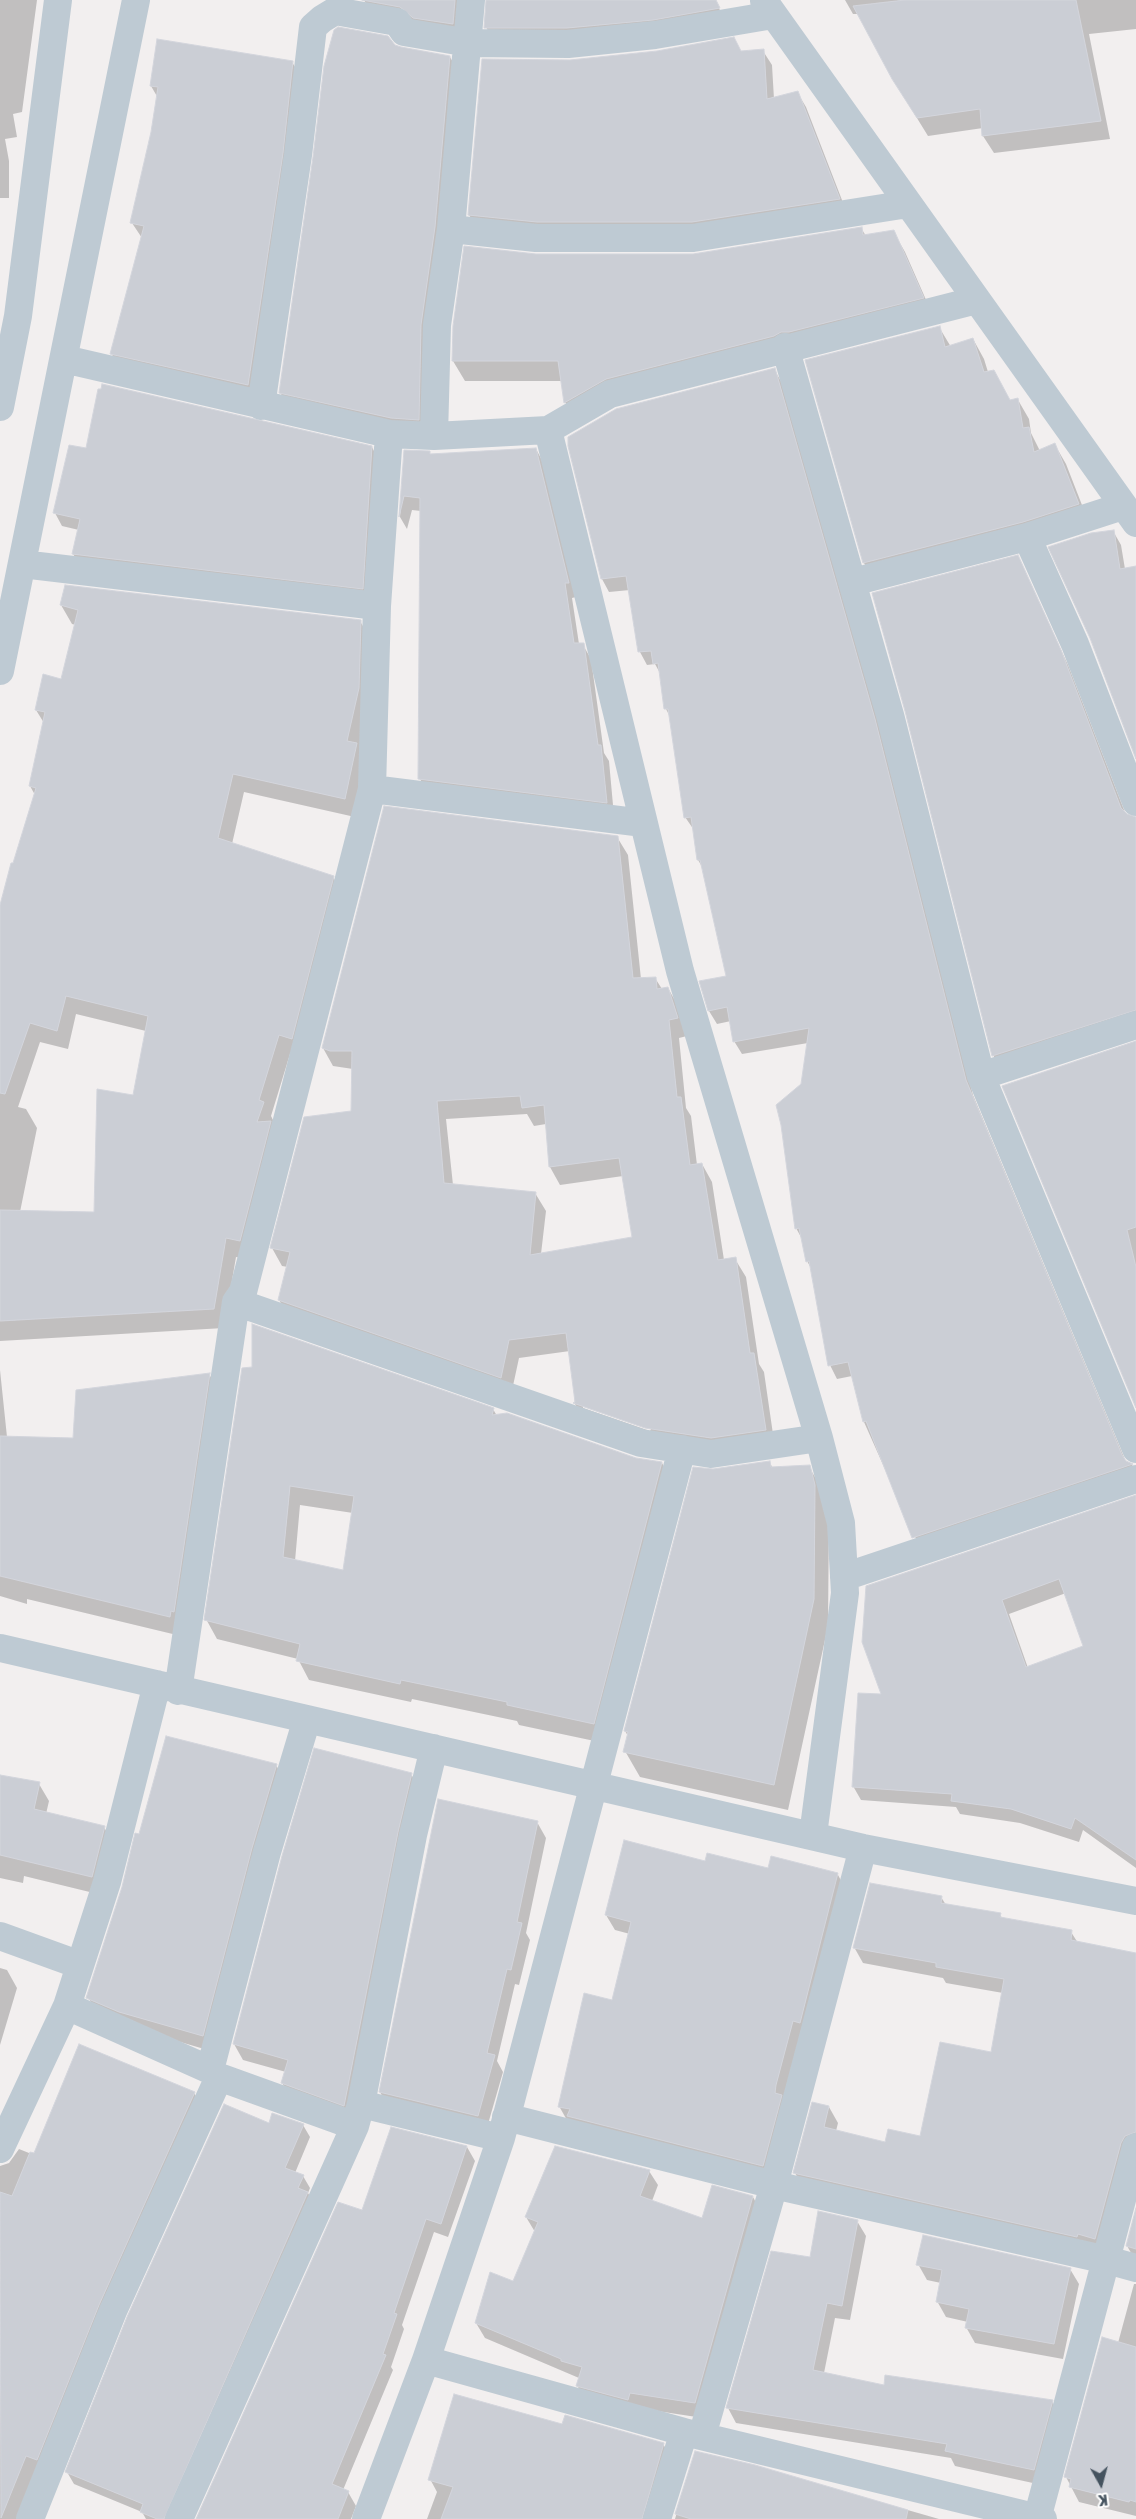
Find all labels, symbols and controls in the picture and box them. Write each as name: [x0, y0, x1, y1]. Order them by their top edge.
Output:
north arrow: [1076, 2459, 1126, 2509]
text: K: [1097, 2490, 1109, 2508]

